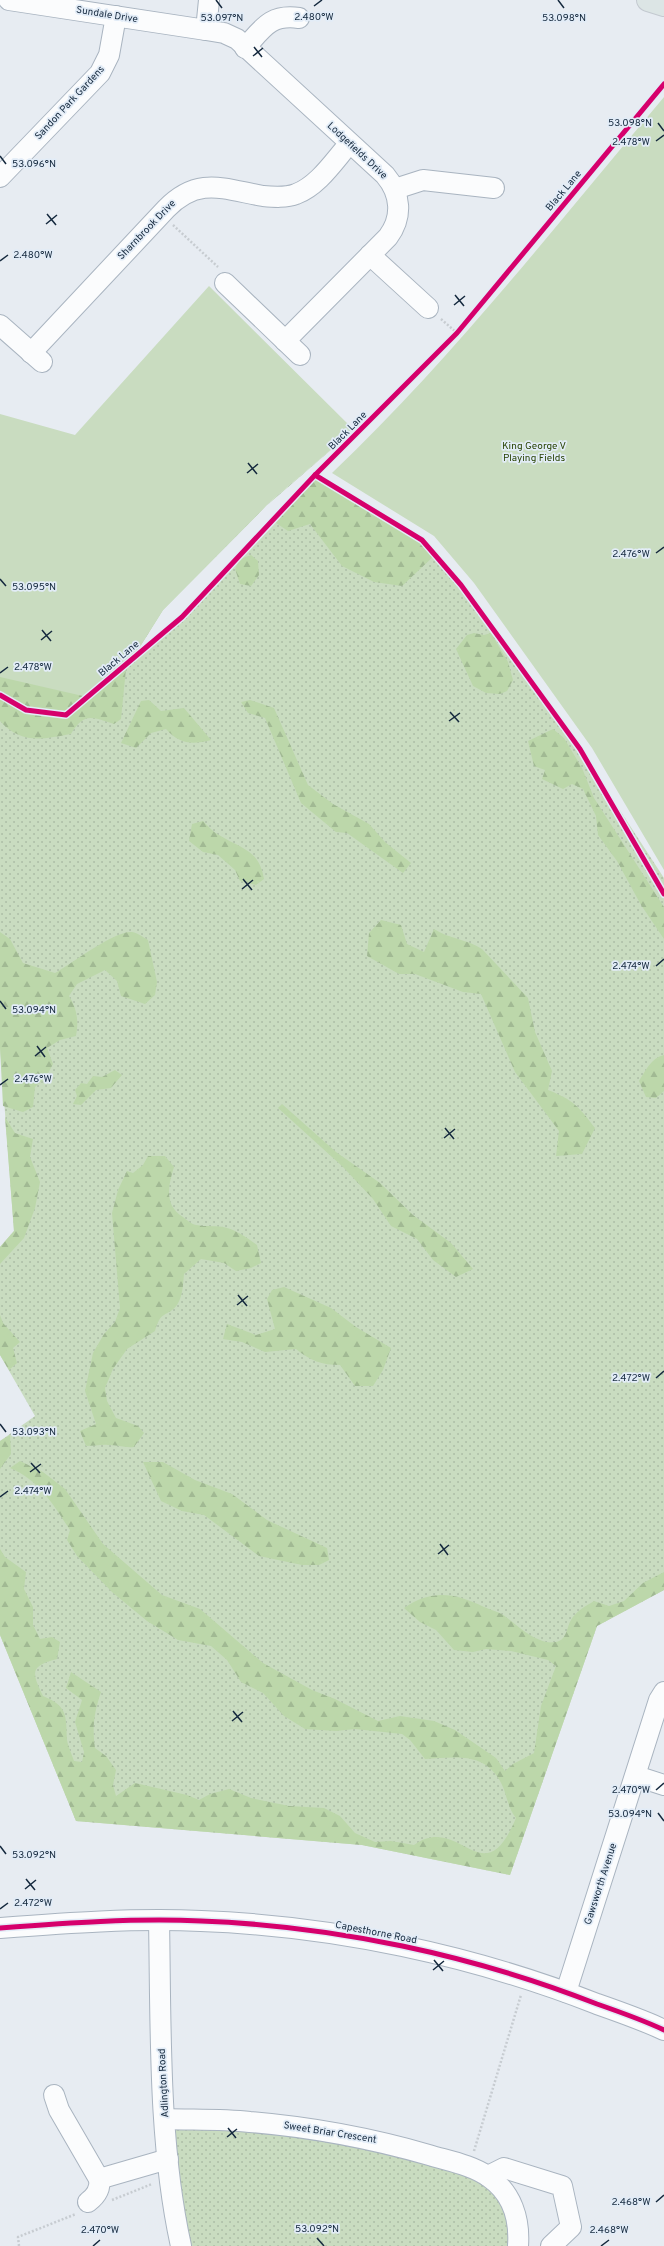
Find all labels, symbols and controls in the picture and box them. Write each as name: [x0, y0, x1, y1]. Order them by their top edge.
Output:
street label: Sundale Drive: [75, 4, 139, 26]
text: 2.480°W: [294, 11, 334, 24]
text: 53.097°N: [201, 12, 243, 25]
text: 53.098°N: [542, 12, 586, 25]
street label: Sandon Park Gardens: [32, 63, 108, 143]
text: 53.098°N: [608, 117, 652, 130]
street label: Lodgefields Drive: [324, 120, 390, 182]
text: 2.478°W: [612, 136, 650, 149]
text: 53.096°N: [12, 158, 56, 171]
street label: Black Lane: [543, 168, 585, 214]
street label: Sharnbrook Drive: [115, 197, 179, 263]
text: 2.480°W: [13, 249, 53, 262]
street label: Black Lane: [326, 409, 370, 453]
park label: King George V Playing Fields: [502, 440, 566, 465]
text: 2.476°W: [612, 548, 650, 561]
text: 53.095°N: [12, 581, 56, 594]
street label: Black Lane: [96, 638, 142, 680]
text: 2.478°W: [14, 661, 52, 674]
text: 2.474°W: [612, 960, 650, 973]
text: 53.094°N: [12, 1004, 56, 1017]
text: 2.476°W: [14, 1073, 52, 1086]
text: 2.472°W: [612, 1372, 650, 1385]
text: 53.093°N: [12, 1426, 56, 1439]
text: 2.474°W: [14, 1485, 52, 1498]
text: 2.470°W: [612, 1784, 650, 1797]
text: 53.094°N: [608, 1808, 652, 1821]
street label: Gawsworth Avenue: [582, 1842, 620, 1926]
text: 53.092°N: [12, 1849, 56, 1862]
text: 2.472°W: [14, 1897, 52, 1910]
street label: Capesthorne Road: [334, 1919, 418, 1947]
street label: Adlington Road: [156, 2048, 172, 2118]
street label: Sweet Briar Crescent: [283, 2119, 378, 2147]
text: 2.468°W: [611, 2196, 651, 2209]
text: 53.092°N: [295, 2223, 339, 2236]
text: 2.470°W: [81, 2224, 119, 2237]
text: 2.468°W: [589, 2224, 629, 2237]

